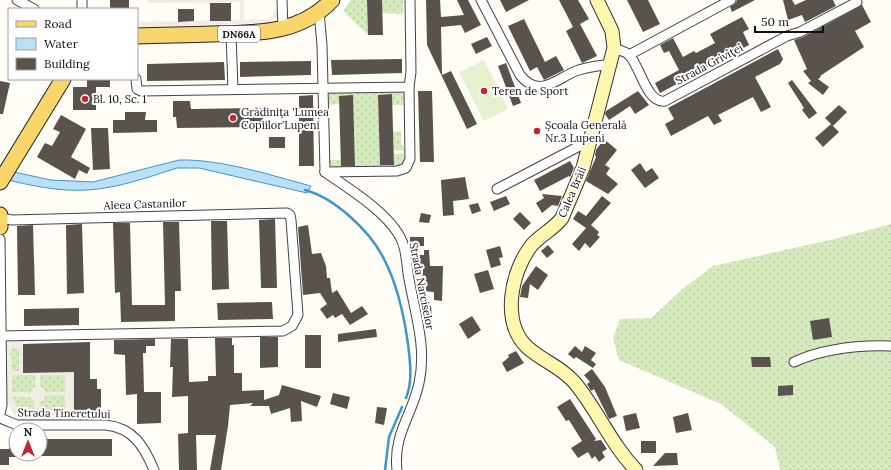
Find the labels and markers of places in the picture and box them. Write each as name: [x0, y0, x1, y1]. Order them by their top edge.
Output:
place label: Teren de Sport: [492, 84, 569, 98]
marker: Teren de Sport: [479, 86, 489, 96]
place label: Bl. 10, Sc. 1: [93, 92, 146, 106]
marker: Bl. 10, Sc. 1: [80, 94, 90, 104]
place label: Grădinița 'Lumea Copiilor'Lupeni: [241, 105, 329, 132]
marker: Grădinița 'Lumea Copiilor'Lupeni: [228, 113, 238, 123]
place label: Școala Generală Nr.3 Lupeni: [545, 118, 627, 145]
marker: Școala Generală Nr.3 Lupeni: [532, 126, 542, 136]

